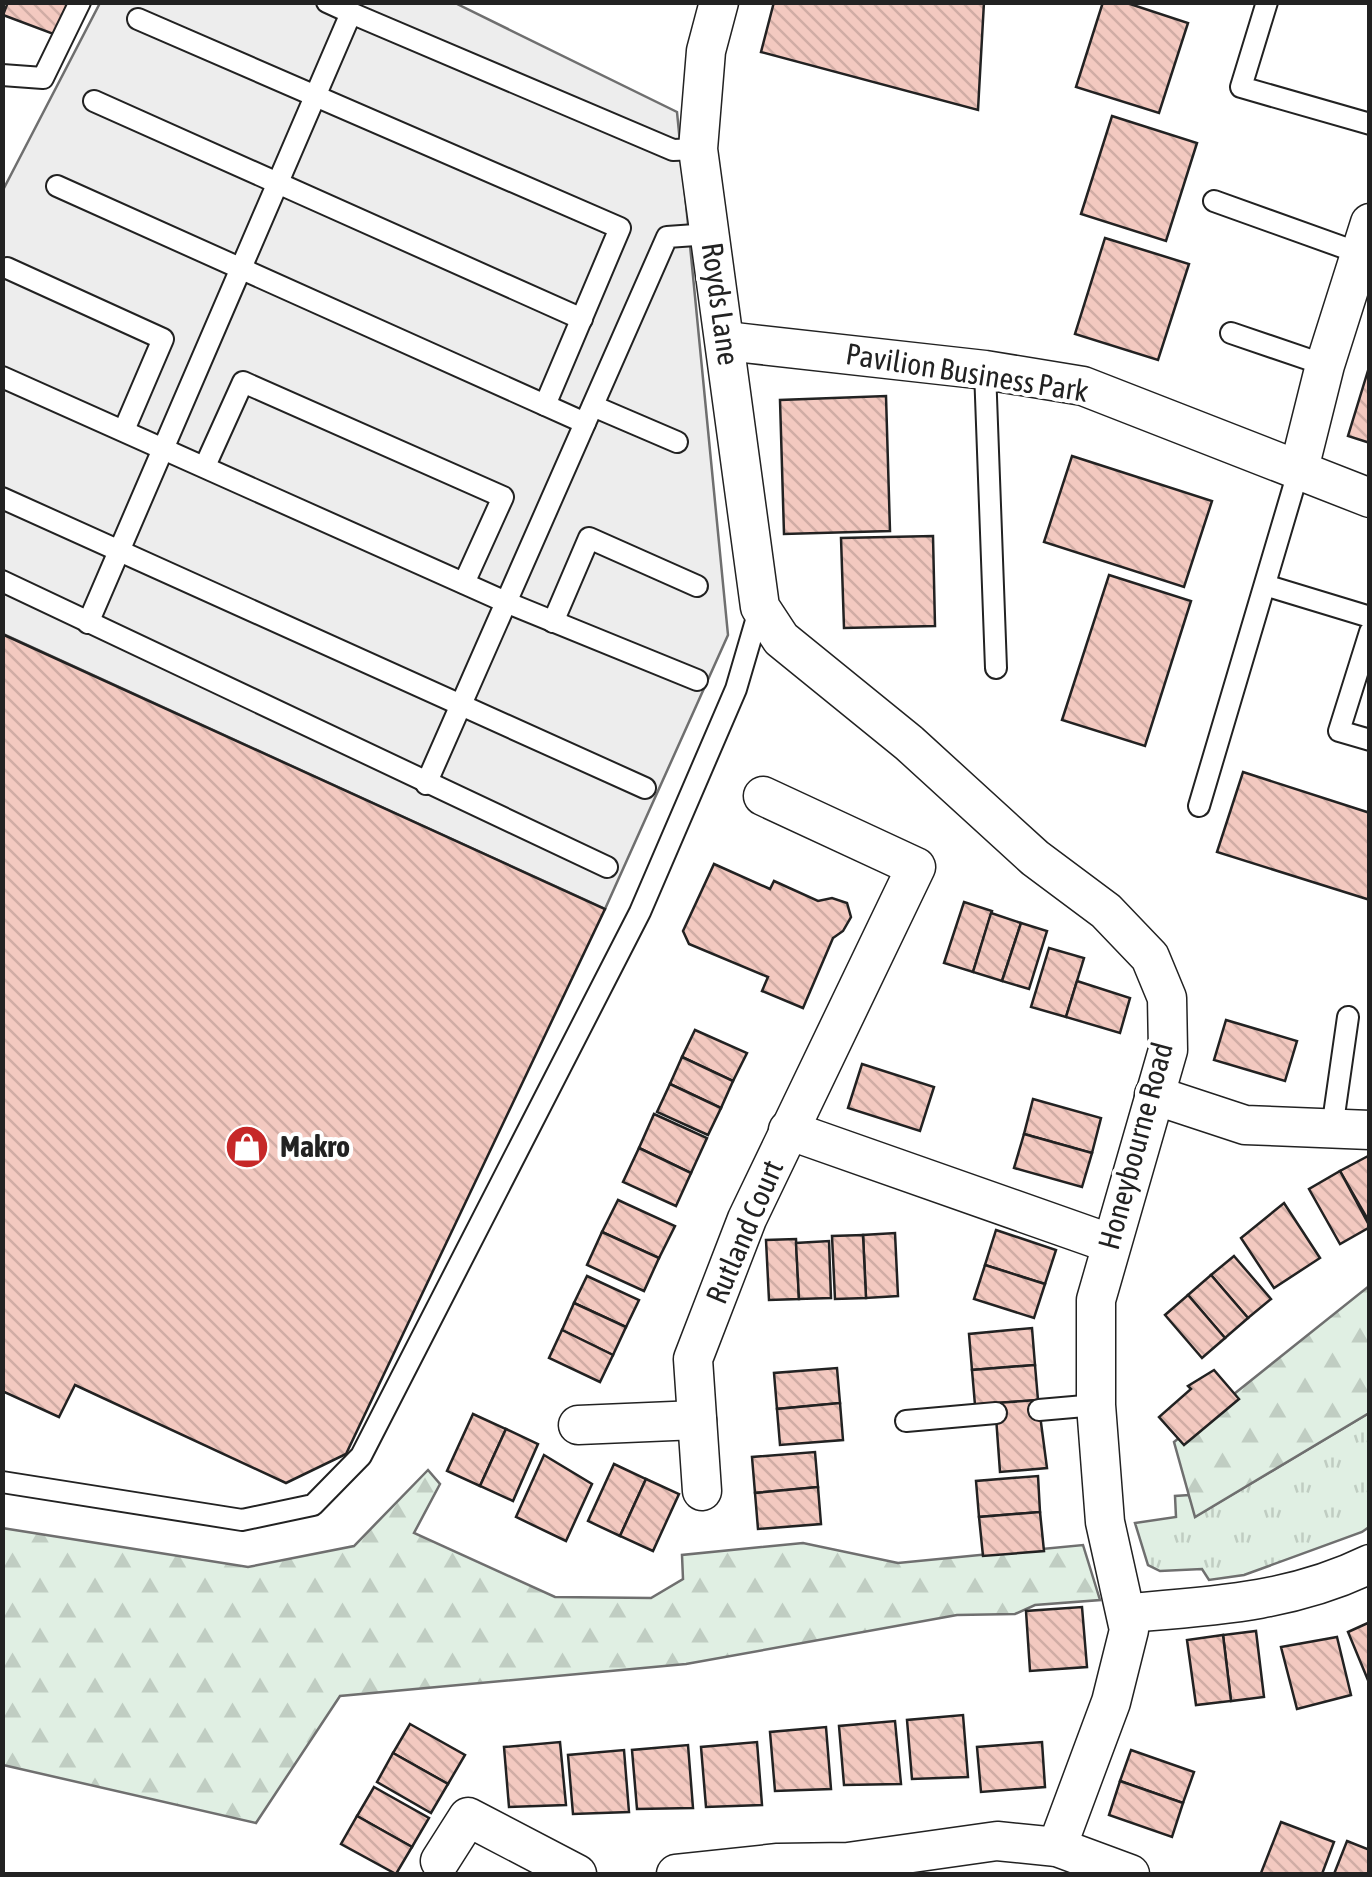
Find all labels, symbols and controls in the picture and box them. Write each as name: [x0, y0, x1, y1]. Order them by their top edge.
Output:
street label: Royds Lane: [696, 240, 746, 367]
street label: Pavilion Business Park: [844, 336, 1091, 408]
street label: Honeybourne Road: [1091, 1038, 1179, 1253]
shop icon: Makro: [224, 1124, 270, 1170]
place label: Makro: [280, 1129, 350, 1163]
street label: Rutland Court: [699, 1155, 789, 1308]

